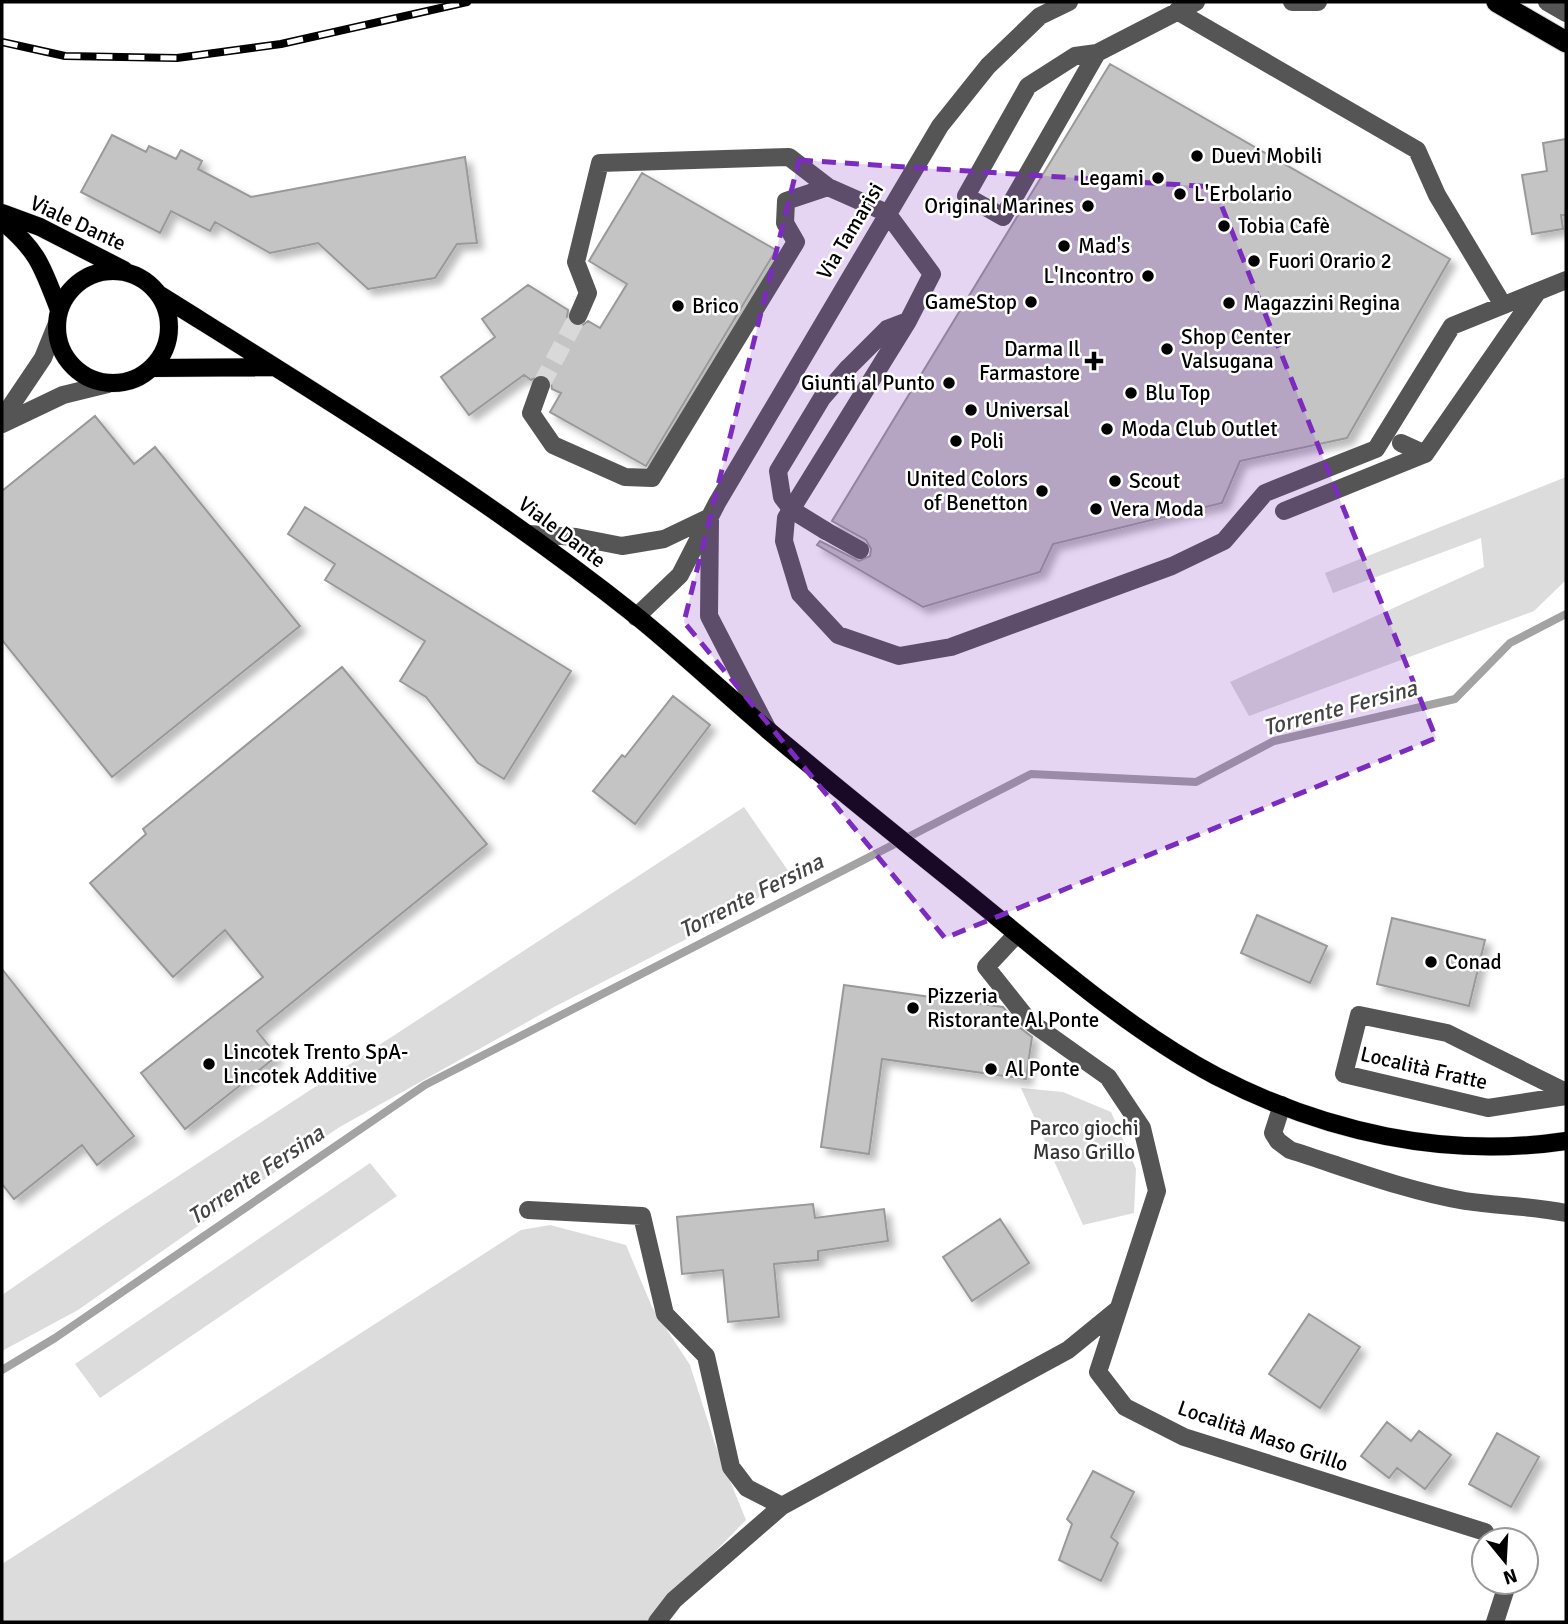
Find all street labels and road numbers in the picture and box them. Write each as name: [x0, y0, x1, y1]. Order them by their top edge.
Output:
street label: Via Tamarisi: [811, 178, 889, 284]
street label: Viale Dante: [26, 190, 130, 256]
street label: Viale Dante: [513, 491, 611, 573]
street label: Località Fratte: [1358, 1041, 1490, 1095]
street label: Località Maso Grillo: [1174, 1395, 1352, 1477]

